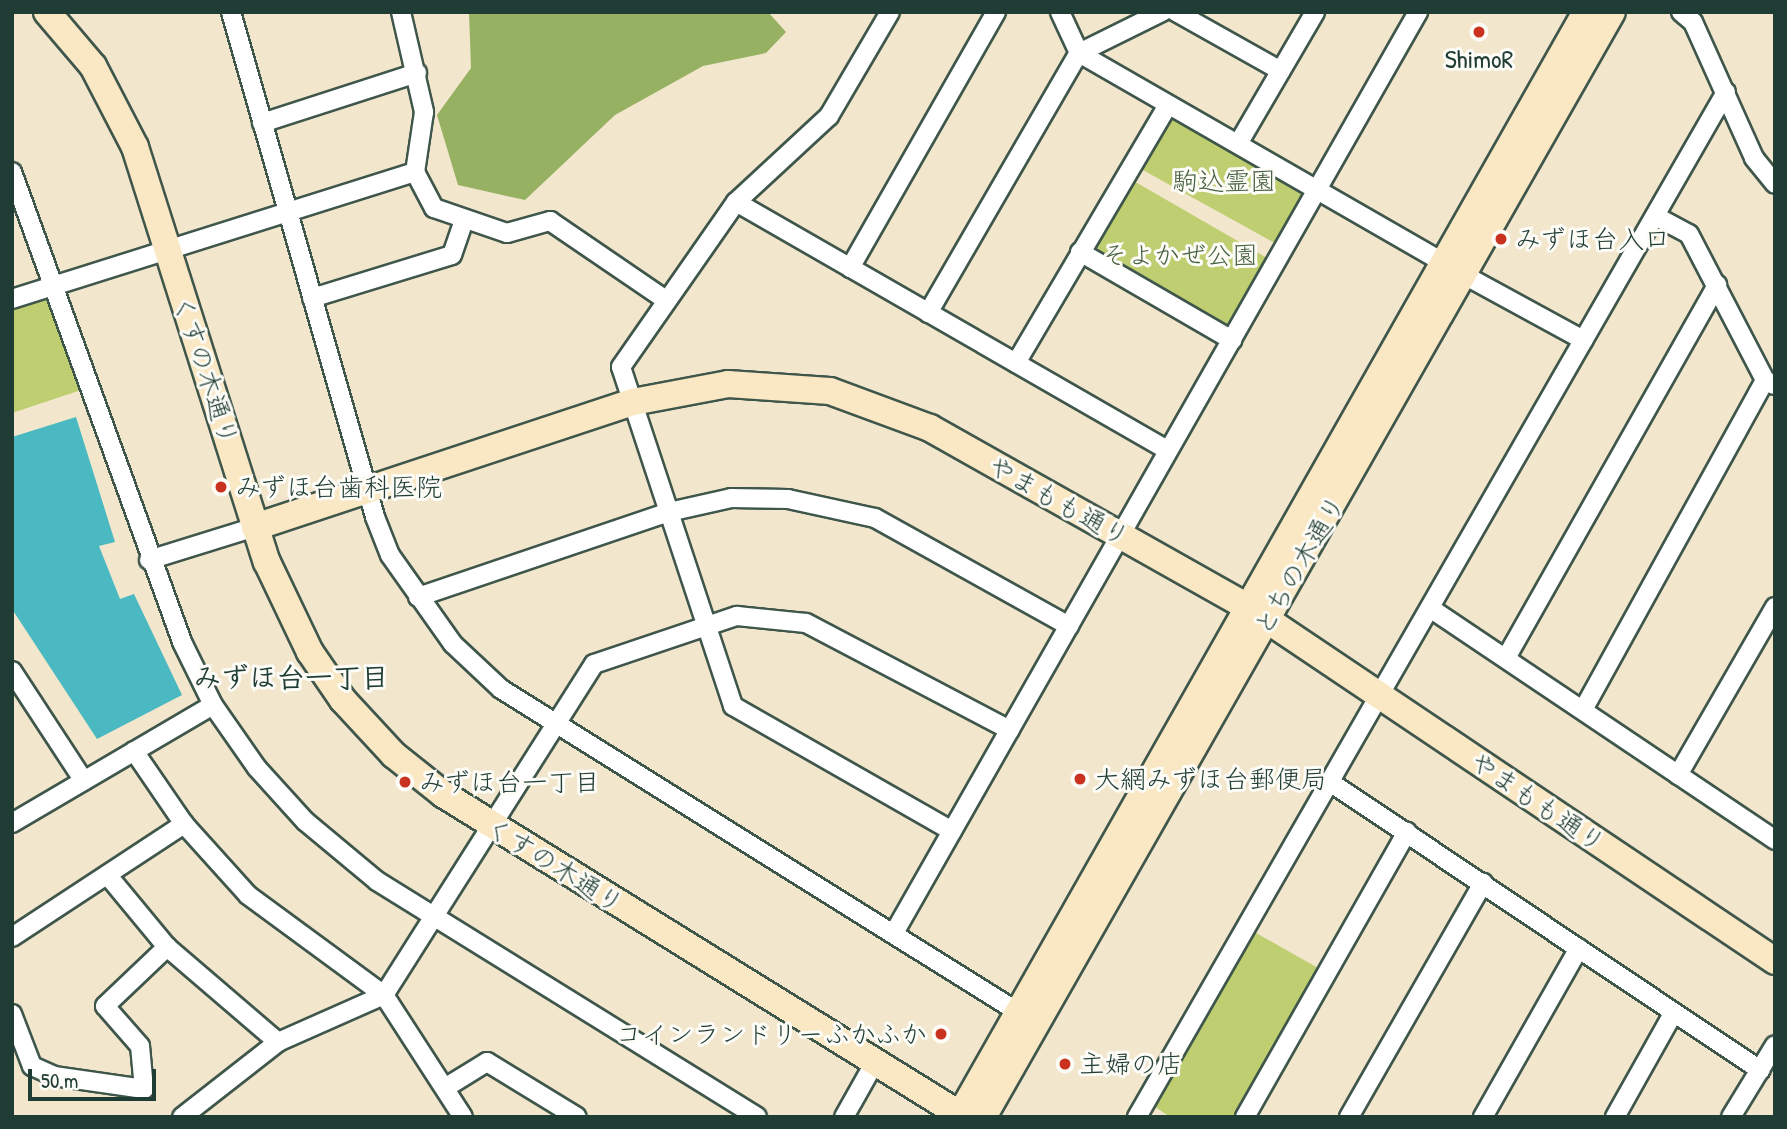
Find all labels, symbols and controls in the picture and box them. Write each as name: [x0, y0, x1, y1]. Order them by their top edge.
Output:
marker: ShimoR: [1471, 24, 1487, 40]
place label: ShimoR: [1445, 43, 1513, 75]
park label: 駒込霊園: [1172, 165, 1276, 197]
place label: みずほ台入口: [1515, 223, 1671, 255]
marker: みずほ台入口: [1493, 231, 1509, 247]
park label: そよかぜ公園: [1102, 239, 1258, 271]
street label: くすの木通り: [167, 291, 245, 449]
street label: やまもも通り: [983, 450, 1135, 552]
place label: みずほ台歯科医院: [235, 471, 443, 503]
marker: みずほ台歯科医院: [213, 479, 229, 495]
street label: とちの木通り: [1246, 490, 1352, 640]
district label: みずほ台一丁目: [193, 660, 389, 694]
street label: やまもも通り: [1465, 745, 1611, 859]
place label: 大網みずほ台郵便局: [1094, 763, 1328, 795]
place label: みずほ台一丁目: [419, 766, 601, 798]
marker: 大網みずほ台郵便局: [1072, 771, 1088, 787]
marker: みずほ台一丁目: [397, 774, 413, 790]
street label: くすの木通り: [481, 810, 629, 920]
place label: コインランドリーふかふか: [615, 1018, 927, 1050]
marker: コインランドリーふかふか: [933, 1026, 949, 1042]
place label: 主婦の店: [1079, 1048, 1183, 1080]
scale bar: [32, 1056, 159, 1100]
marker: 主婦の店: [1057, 1056, 1073, 1072]
text: 50 m: [41, 1066, 78, 1095]

